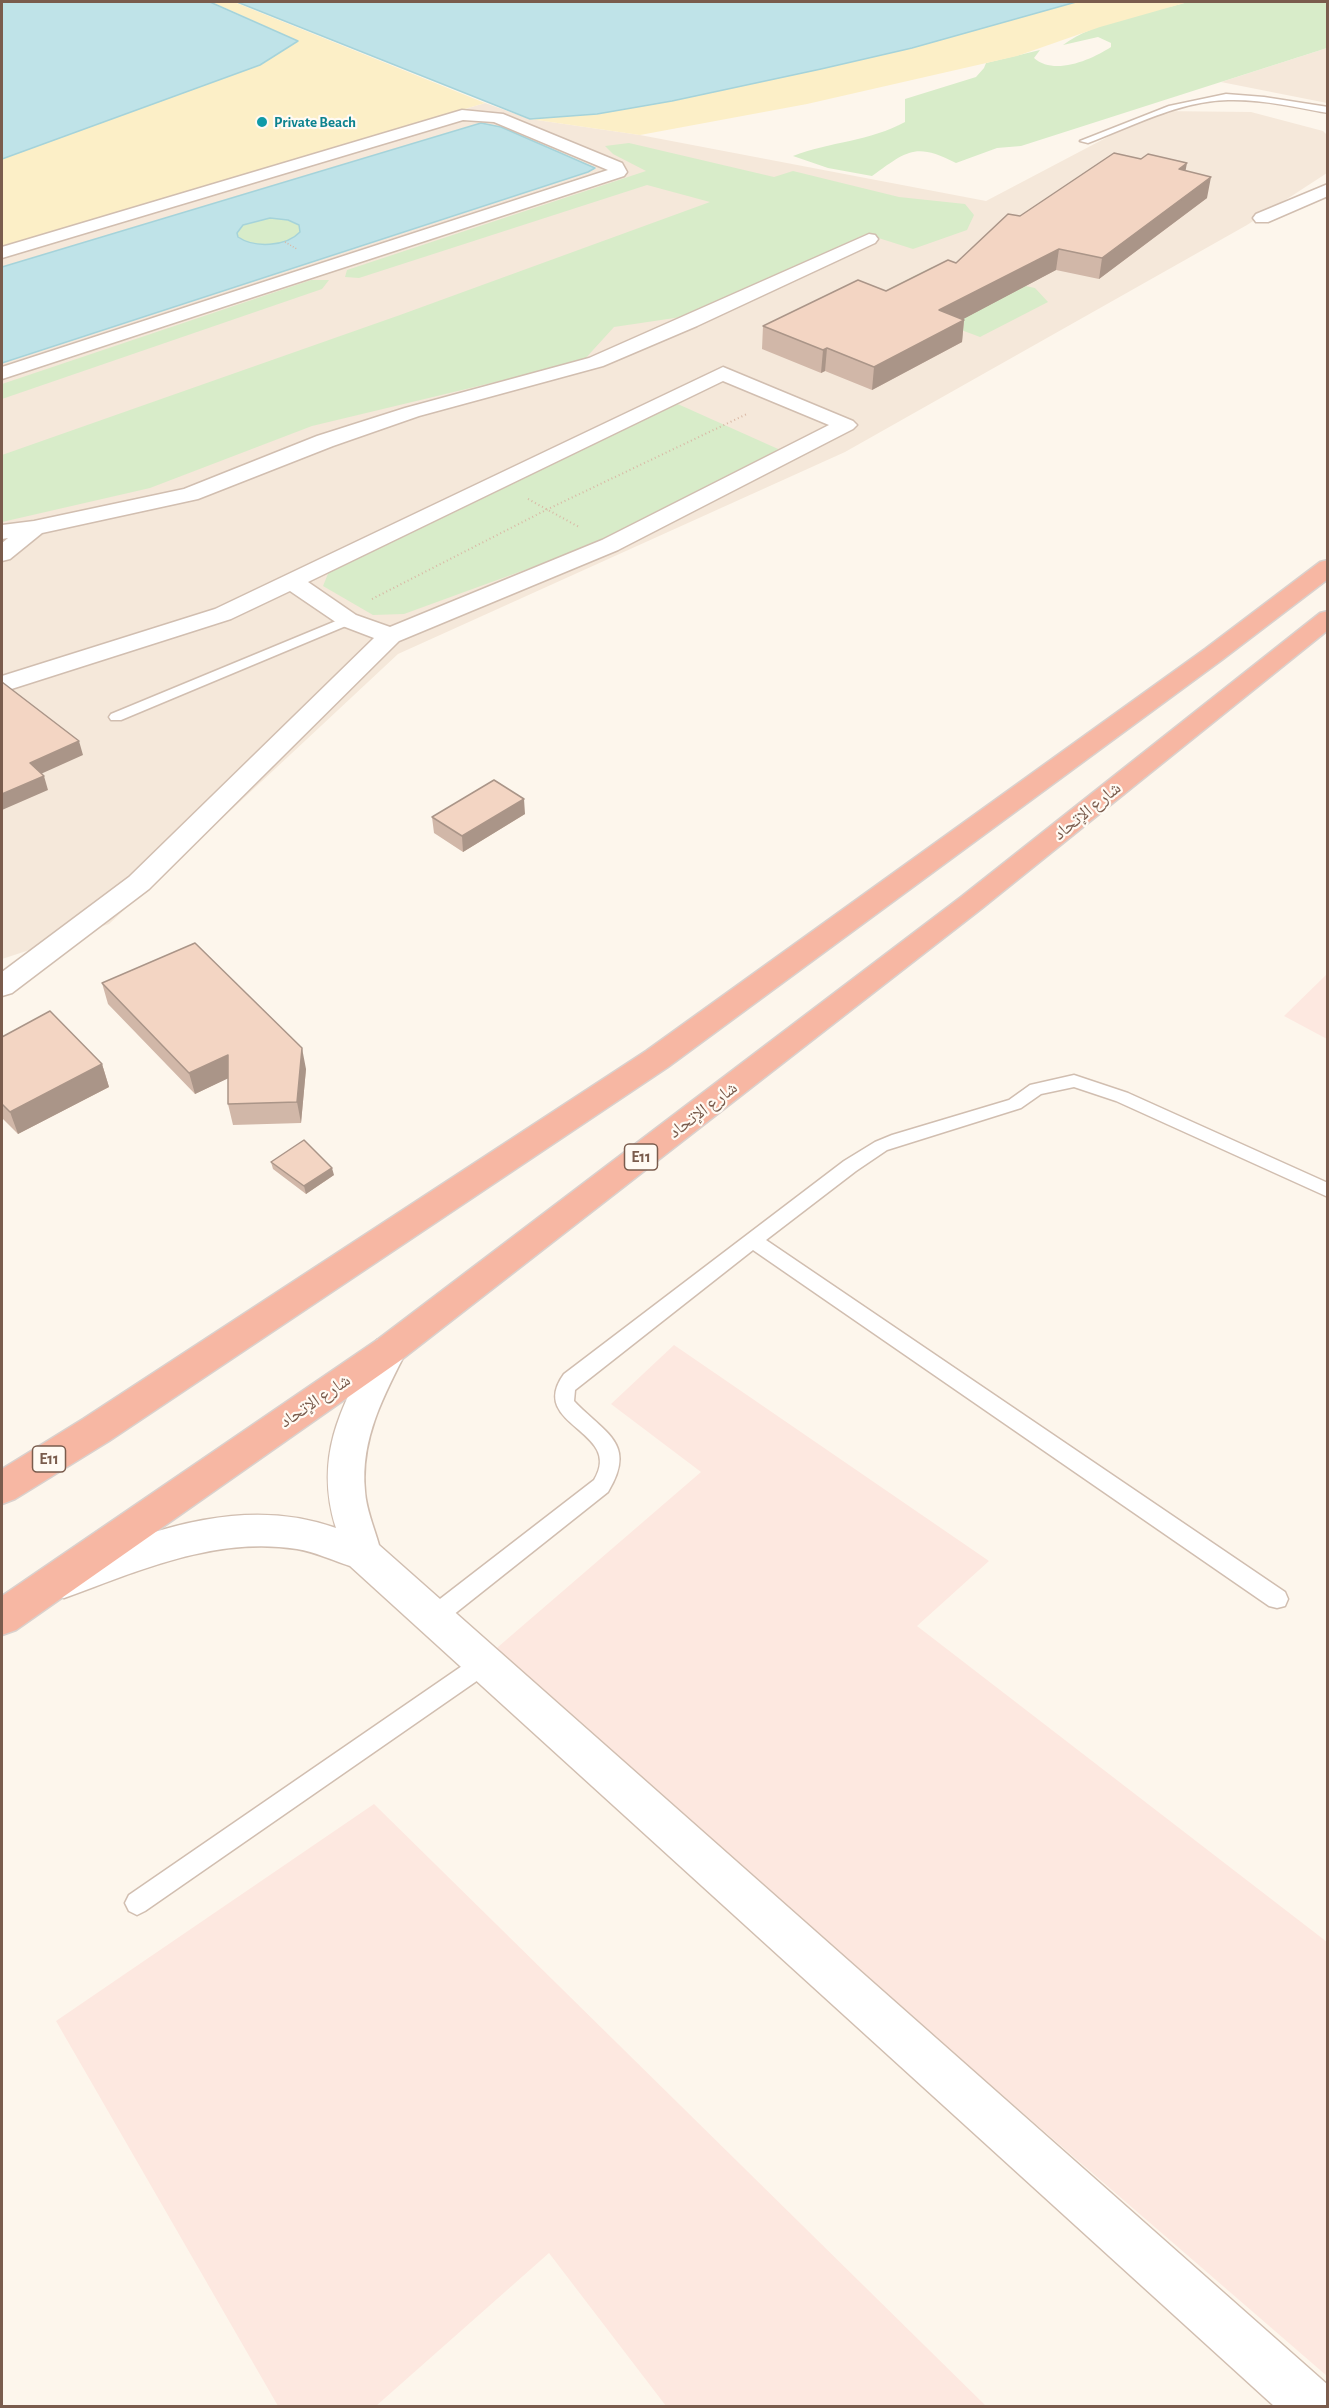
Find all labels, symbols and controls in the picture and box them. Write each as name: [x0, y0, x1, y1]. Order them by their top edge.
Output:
place label: Private Beach: [274, 113, 356, 131]
marker: Private Beach: [255, 115, 269, 129]
street label: شارع الإتحاد: [1049, 777, 1125, 845]
street label: شارع الإتحاد: [664, 1077, 742, 1143]
road number: E11: [624, 1144, 658, 1170]
street label: شارع الإتحاد: [275, 1369, 355, 1433]
road number: E11: [32, 1446, 66, 1472]

